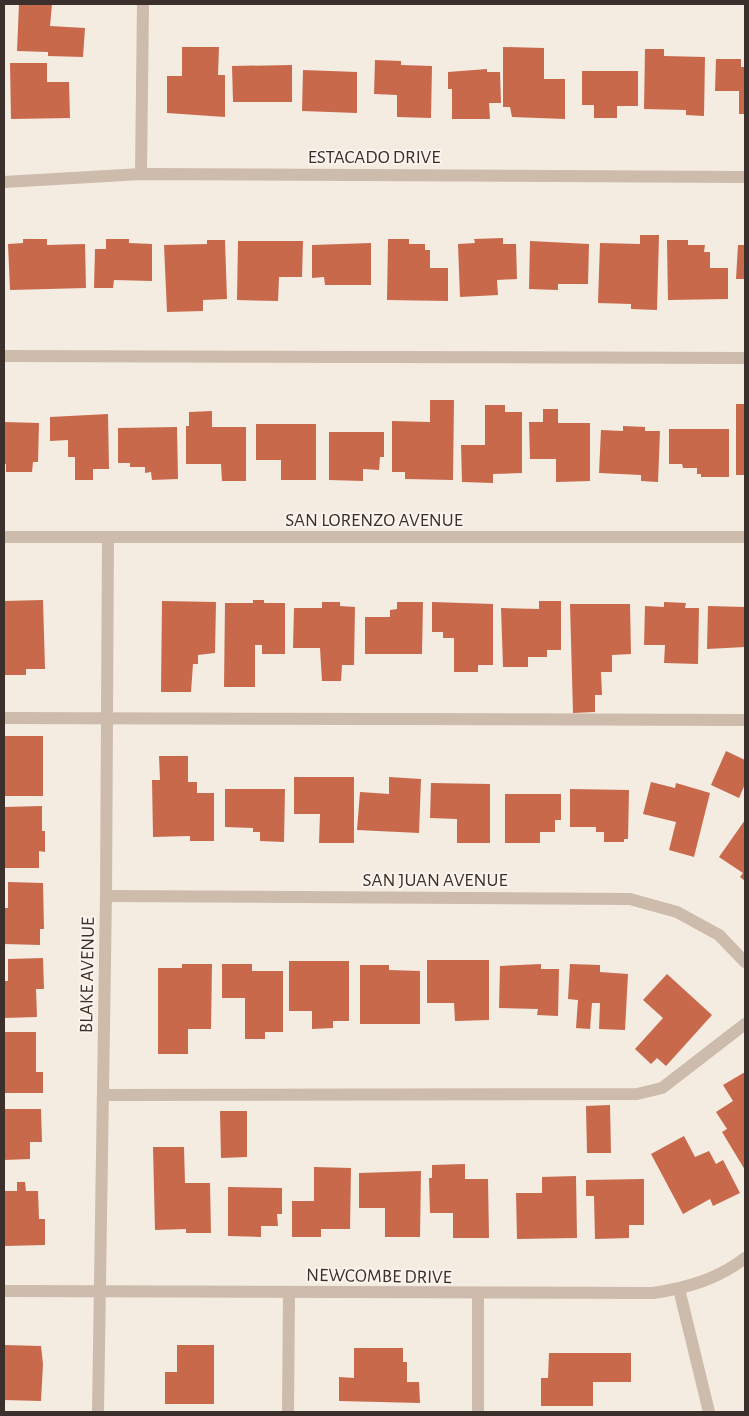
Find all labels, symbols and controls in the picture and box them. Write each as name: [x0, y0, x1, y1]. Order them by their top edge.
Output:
street label: ESTACADO DRIVE: [308, 148, 440, 167]
street label: SAN LORENZO AVENUE: [285, 511, 463, 530]
street label: SAN JUAN AVENUE: [362, 871, 508, 890]
street label: BLAKE AVENUE: [77, 917, 98, 1033]
street label: NEWCOMBE DRIVE: [306, 1266, 452, 1287]

